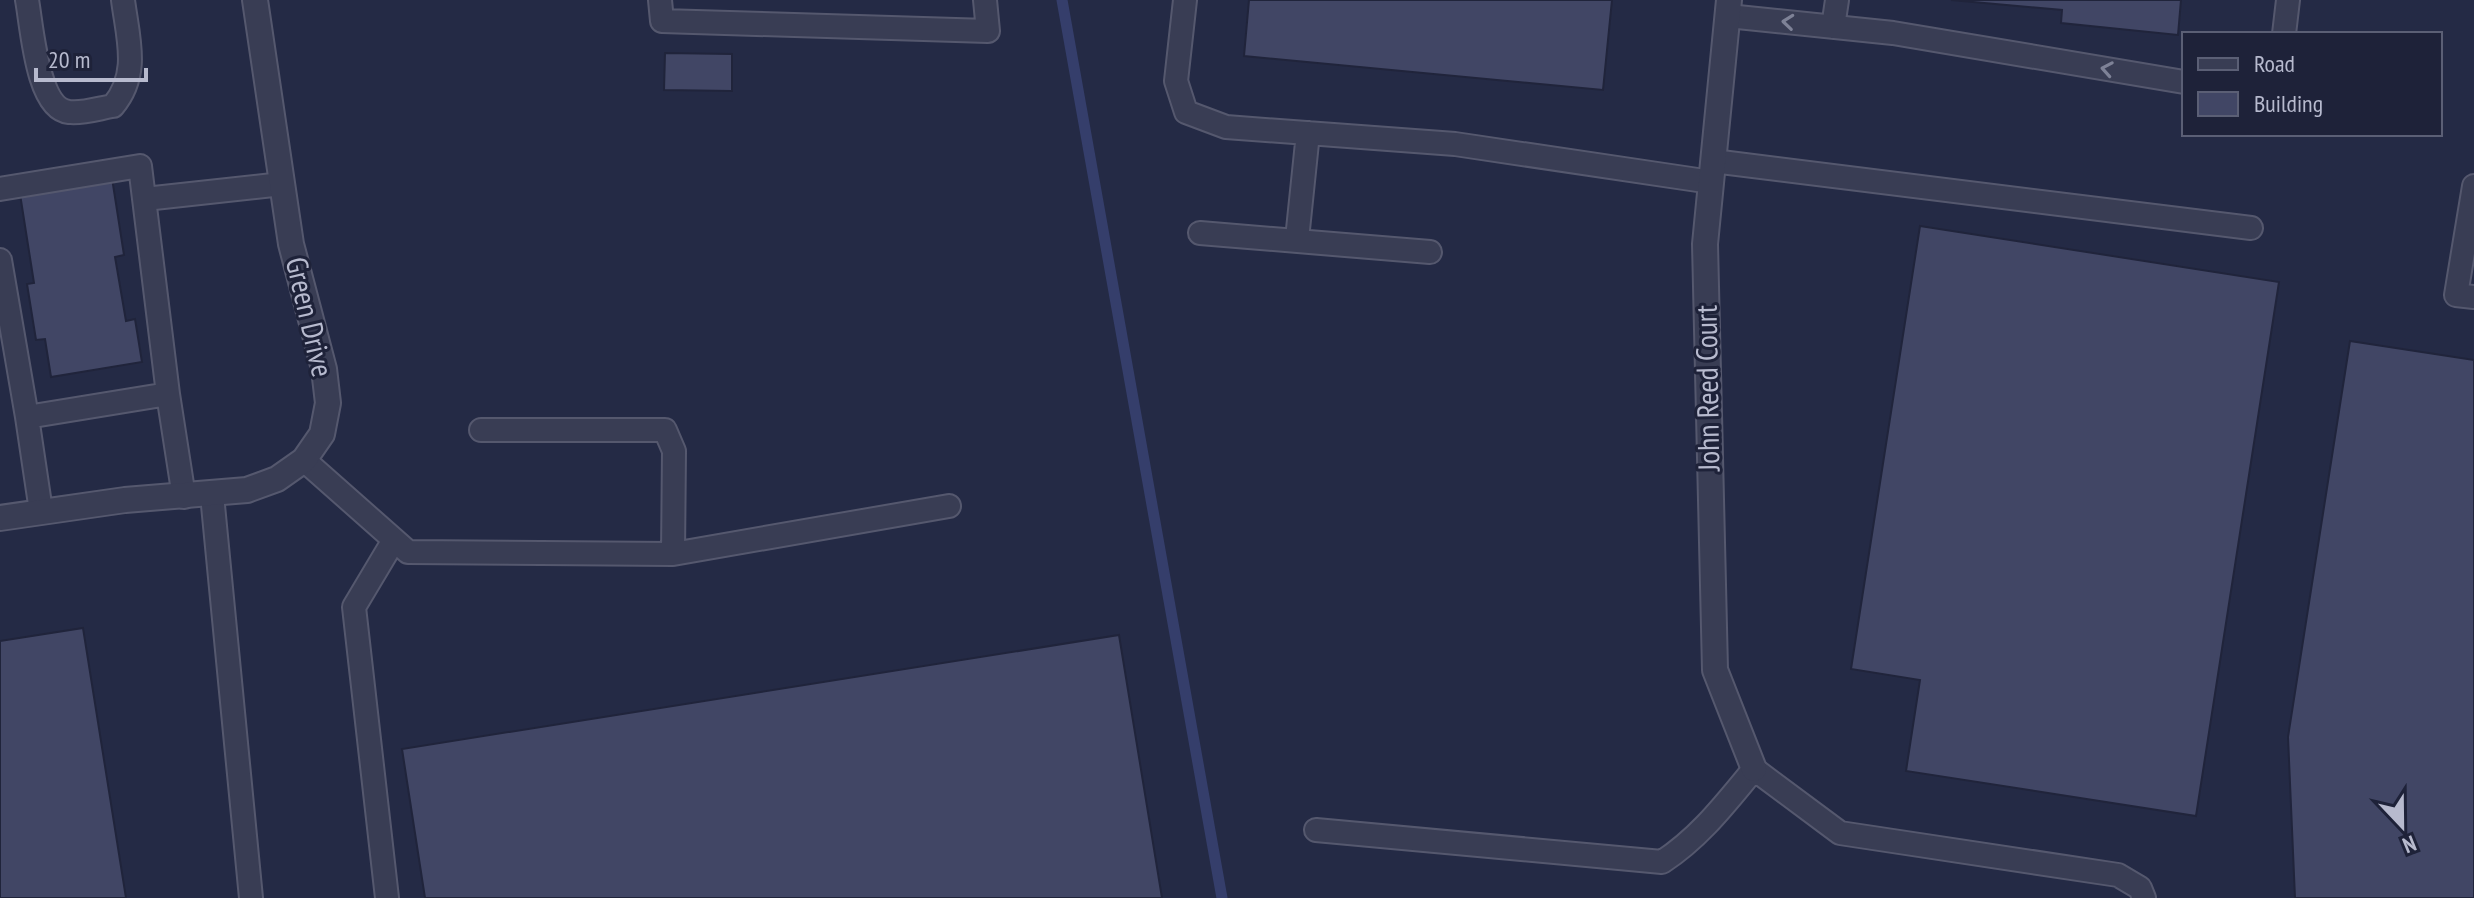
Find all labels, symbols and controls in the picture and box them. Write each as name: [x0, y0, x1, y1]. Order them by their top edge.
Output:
one-way arrow: [1781, 14, 1794, 31]
scale bar: [36, 32, 146, 82]
legend: [2182, 32, 2442, 136]
text: 20 m: [48, 44, 90, 75]
text: Road: [2254, 48, 2295, 79]
one-way arrow: [2100, 61, 2114, 78]
text: Building: [2254, 88, 2323, 119]
street label: Green Drive: [278, 253, 343, 380]
street label: John Reed Court: [1686, 304, 1727, 472]
north arrow: [2362, 786, 2442, 866]
text: N: [2399, 829, 2420, 860]

